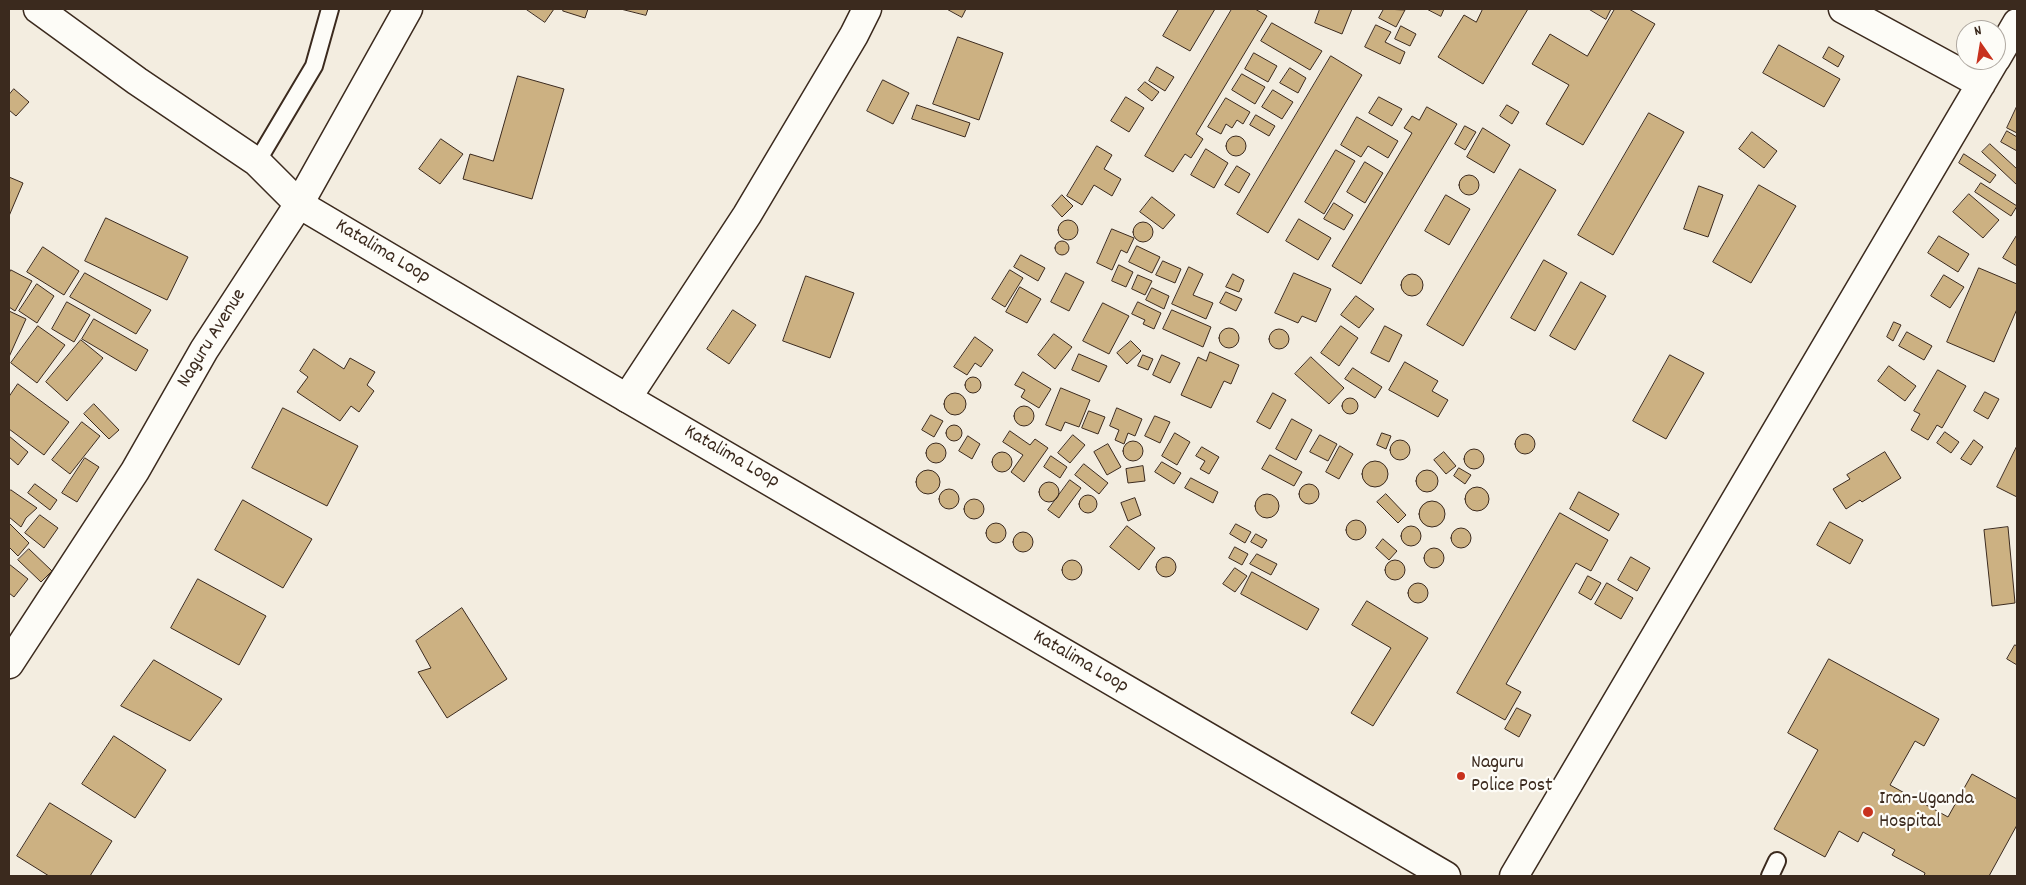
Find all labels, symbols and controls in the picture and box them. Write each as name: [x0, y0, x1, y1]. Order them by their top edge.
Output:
north arrow: [1956, 20, 2006, 70]
text: N: [1972, 21, 1983, 42]
street label: Katalima Loop: [330, 215, 434, 291]
street label: Naguru Avenue: [173, 285, 253, 393]
street label: Katalima Loop: [679, 421, 783, 495]
street label: Katalima Loop: [1028, 626, 1132, 700]
place label: Naguru Police Post: [1471, 752, 1553, 799]
marker: Naguru Police Post: [1455, 770, 1467, 782]
place label: Iran-Uganda Hospital: [1879, 788, 1974, 835]
marker: Iran-Uganda Hospital: [1861, 805, 1875, 819]

